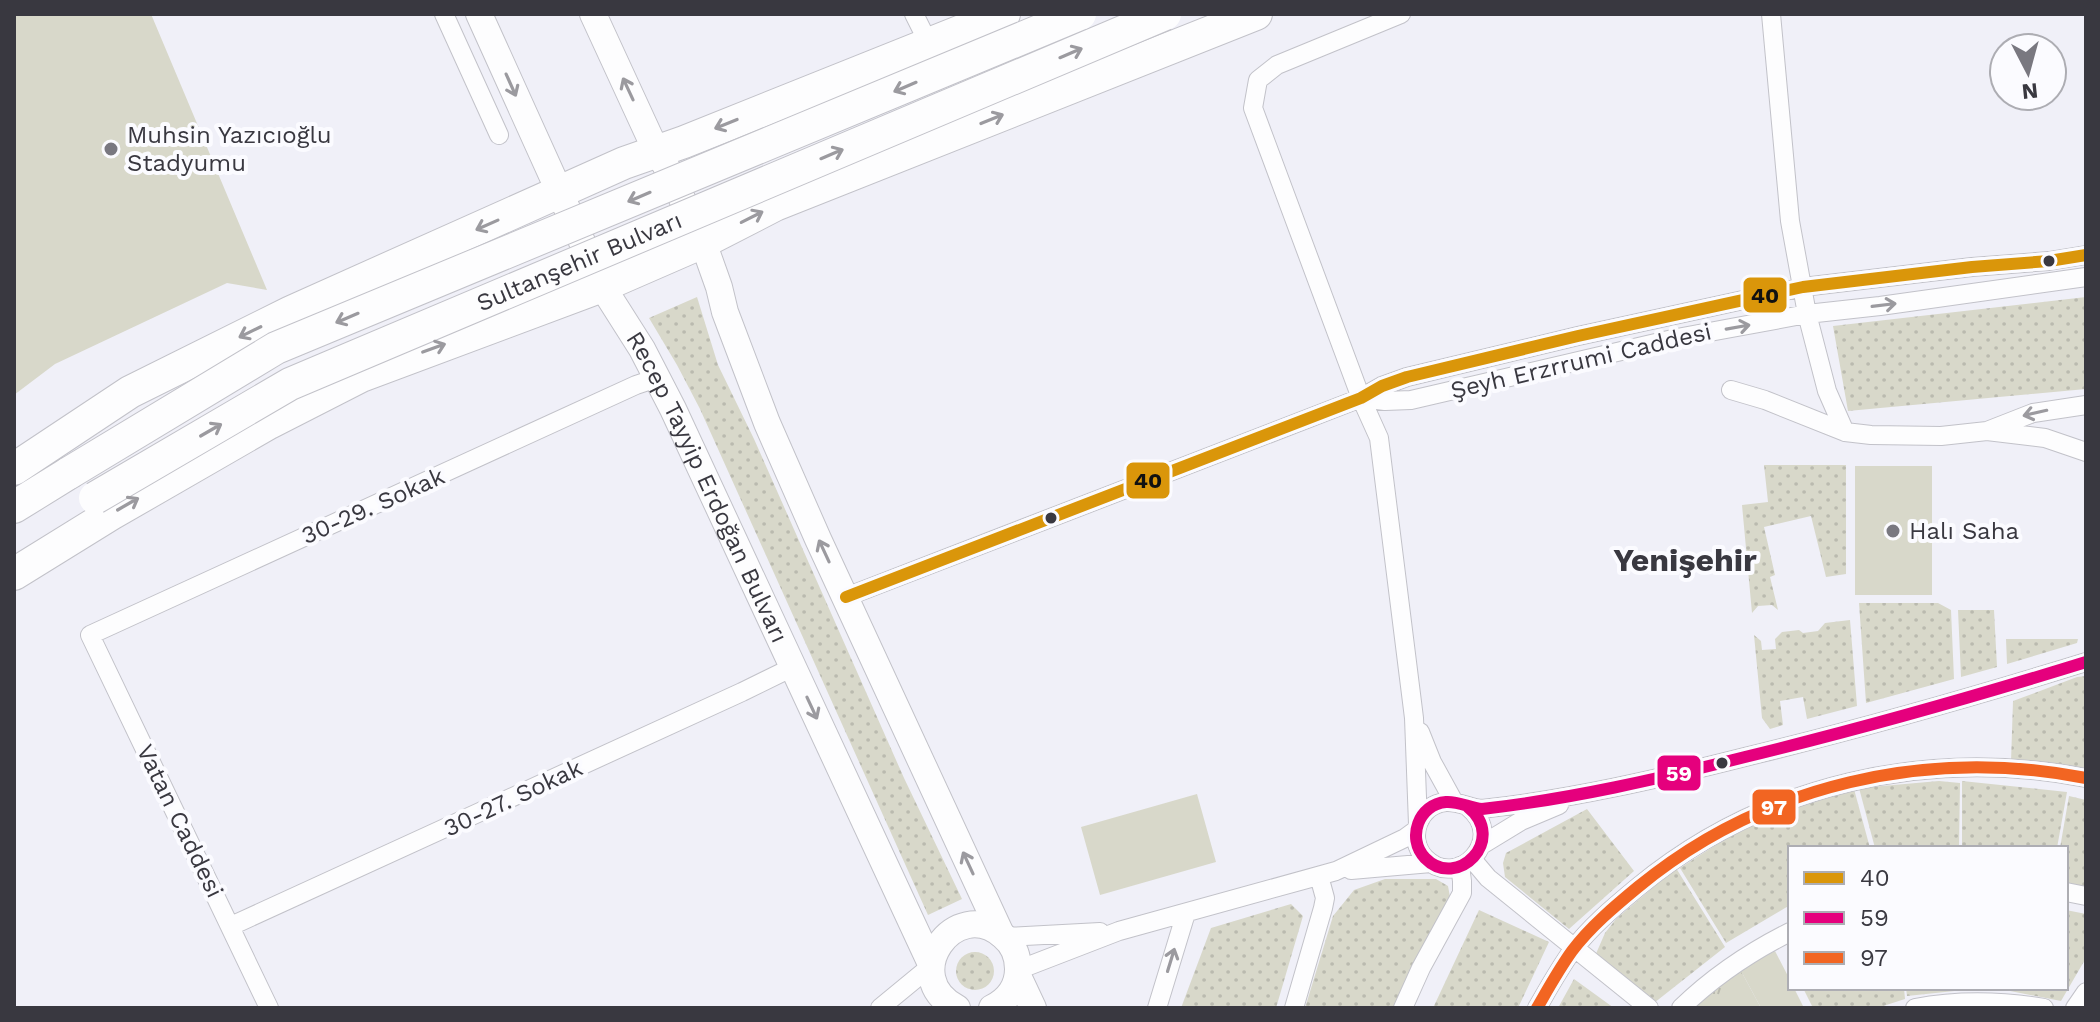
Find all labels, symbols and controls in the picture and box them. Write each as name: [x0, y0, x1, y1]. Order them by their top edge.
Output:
north arrow: [1988, 32, 2068, 112]
one-way arrow: [1058, 44, 1083, 59]
one-way arrow: [504, 72, 519, 97]
one-way arrow: [620, 78, 635, 102]
text: N: [2021, 78, 2039, 105]
one-way arrow: [893, 81, 918, 95]
one-way arrow: [979, 111, 1004, 125]
one-way arrow: [714, 118, 739, 133]
place label: Muhsin Yazıcıoğlu Stadyumu: [127, 121, 332, 177]
marker: Muhsin Yazıcıoğlu Stadyumu: [102, 140, 120, 158]
one-way arrow: [819, 146, 843, 161]
one-way arrow: [627, 191, 652, 206]
street label: Sultanşehir Bulvarı: [473, 206, 686, 317]
one-way arrow: [739, 209, 763, 225]
one-way arrow: [475, 218, 499, 233]
unlabelled marker: [2041, 253, 2057, 269]
line badge: 40: [1742, 276, 1788, 314]
text: 40: [1751, 283, 1779, 308]
one-way arrow: [1871, 297, 1896, 312]
one-way arrow: [335, 312, 360, 327]
street label: Şeyh Erzrrumi Caddesi: [1448, 317, 1714, 405]
one-way arrow: [1725, 318, 1751, 333]
one-way arrow: [238, 325, 262, 340]
street label: Recep Tayyip Erdoğan Bulvarı: [621, 326, 794, 647]
one-way arrow: [421, 340, 446, 355]
one-way arrow: [2023, 406, 2049, 421]
one-way arrow: [199, 422, 222, 438]
line badge: 40: [1125, 461, 1171, 500]
street label: 30-29. Sokak: [297, 462, 449, 550]
text: 40: [1134, 468, 1162, 493]
one-way arrow: [116, 496, 139, 512]
unlabelled marker: [1043, 510, 1059, 526]
place label: Halı Saha: [1909, 517, 2019, 545]
marker: Halı Saha: [1884, 522, 1902, 540]
one-way arrow: [816, 539, 831, 563]
district label: Yenişehir: [1613, 541, 1757, 579]
one-way arrow: [805, 696, 820, 720]
street label: Vatan Caddesi: [131, 740, 229, 902]
street label: 30-27. Sokak: [439, 753, 587, 842]
line badge: 59: [1656, 754, 1702, 792]
unlabelled marker: [1714, 755, 1730, 771]
text: 59: [1666, 761, 1692, 786]
line badge: 97: [1751, 788, 1797, 826]
text: 97: [1761, 795, 1787, 820]
legend: [1788, 846, 2068, 990]
one-way arrow: [960, 851, 975, 876]
text: 40: [1860, 864, 1890, 892]
text: 59: [1860, 904, 1889, 932]
text: 97: [1860, 944, 1888, 972]
one-way arrow: [1164, 948, 1179, 974]

